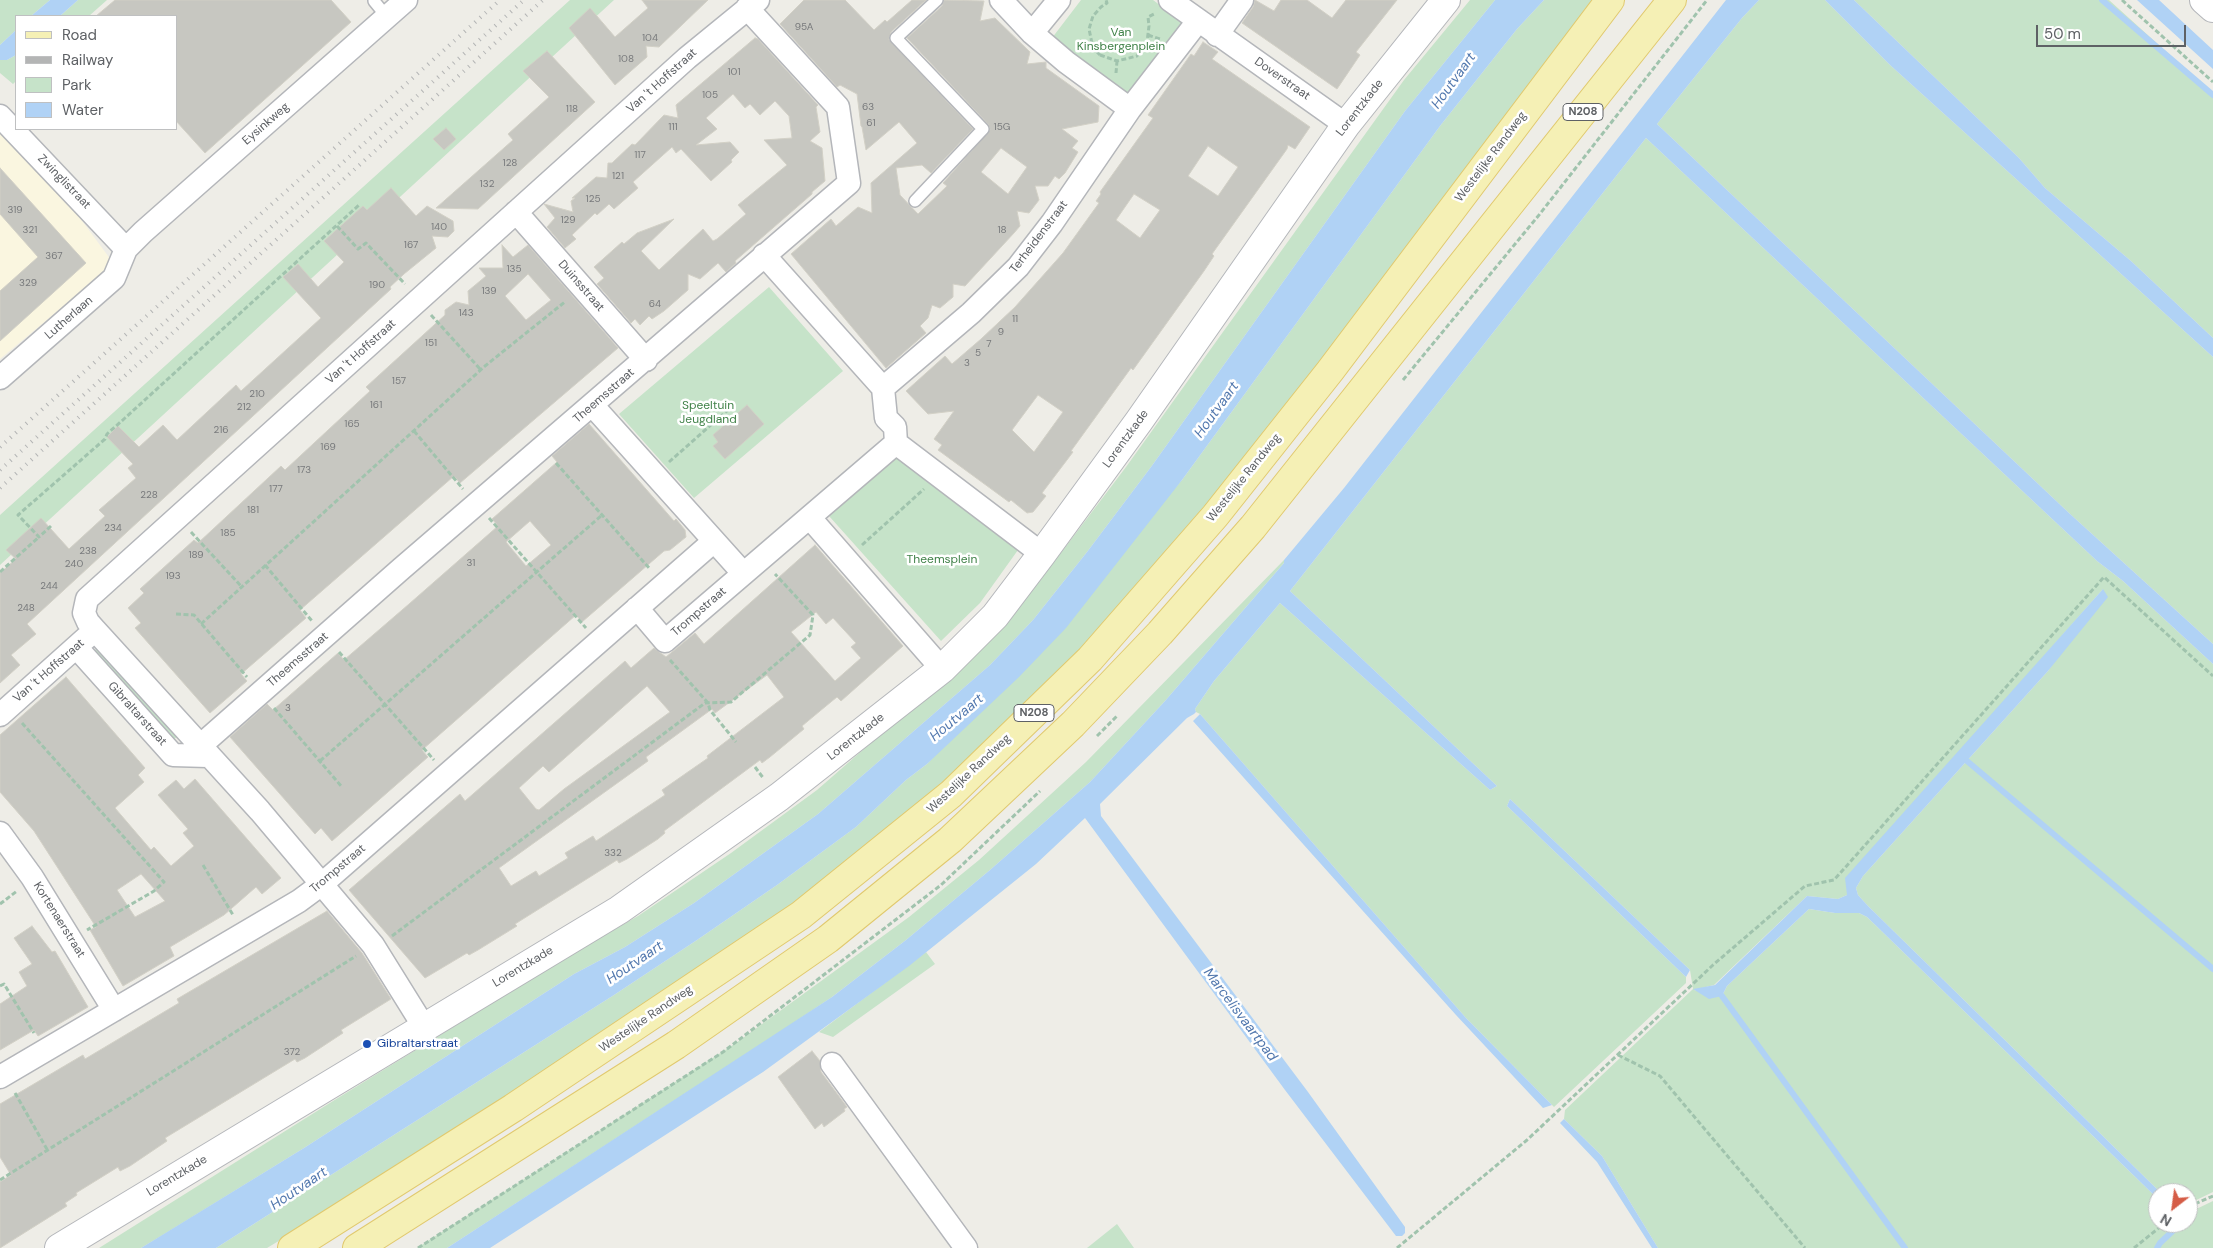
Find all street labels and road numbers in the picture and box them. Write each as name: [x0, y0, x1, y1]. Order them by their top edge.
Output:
street label: Van 't Hoffstraat: [624, 46, 700, 116]
street label: Doverstraat: [1251, 55, 1313, 103]
street label: Lorentzkade: [1333, 77, 1387, 139]
street label: Eysinkweg: [240, 100, 292, 148]
road number: N208: [1563, 104, 1603, 120]
street label: Westelijke Randweg: [1452, 109, 1530, 205]
street label: Zwinglistraat: [34, 152, 94, 212]
street label: Terheidenstraat: [1007, 198, 1071, 276]
street label: Duinsstraat: [555, 257, 607, 315]
street label: Lutherlaan: [42, 293, 96, 343]
street label: Van 't Hoffstraat: [323, 317, 399, 387]
street label: Theemsstraat: [570, 365, 638, 427]
street label: Lorentzkade: [1100, 407, 1152, 471]
street label: Westelijke Randweg: [1204, 431, 1284, 525]
street label: Trompstraat: [669, 584, 729, 640]
street label: Theemsstraat: [264, 629, 332, 691]
street label: Van 't Hoffstraat: [11, 636, 87, 706]
street label: Gibraltarstraat: [104, 679, 170, 749]
road number: N208: [1014, 704, 1054, 721]
street label: Lorentzkade: [825, 710, 887, 764]
street label: Westelijke Randweg: [924, 731, 1014, 817]
street label: Trompstraat: [307, 842, 369, 896]
street label: Kortenaerstraat: [30, 879, 88, 961]
street label: Lorentzkade: [490, 943, 556, 991]
street label: Westelijke Randweg: [597, 982, 695, 1056]
street label: Lorentzkade: [144, 1152, 210, 1200]

